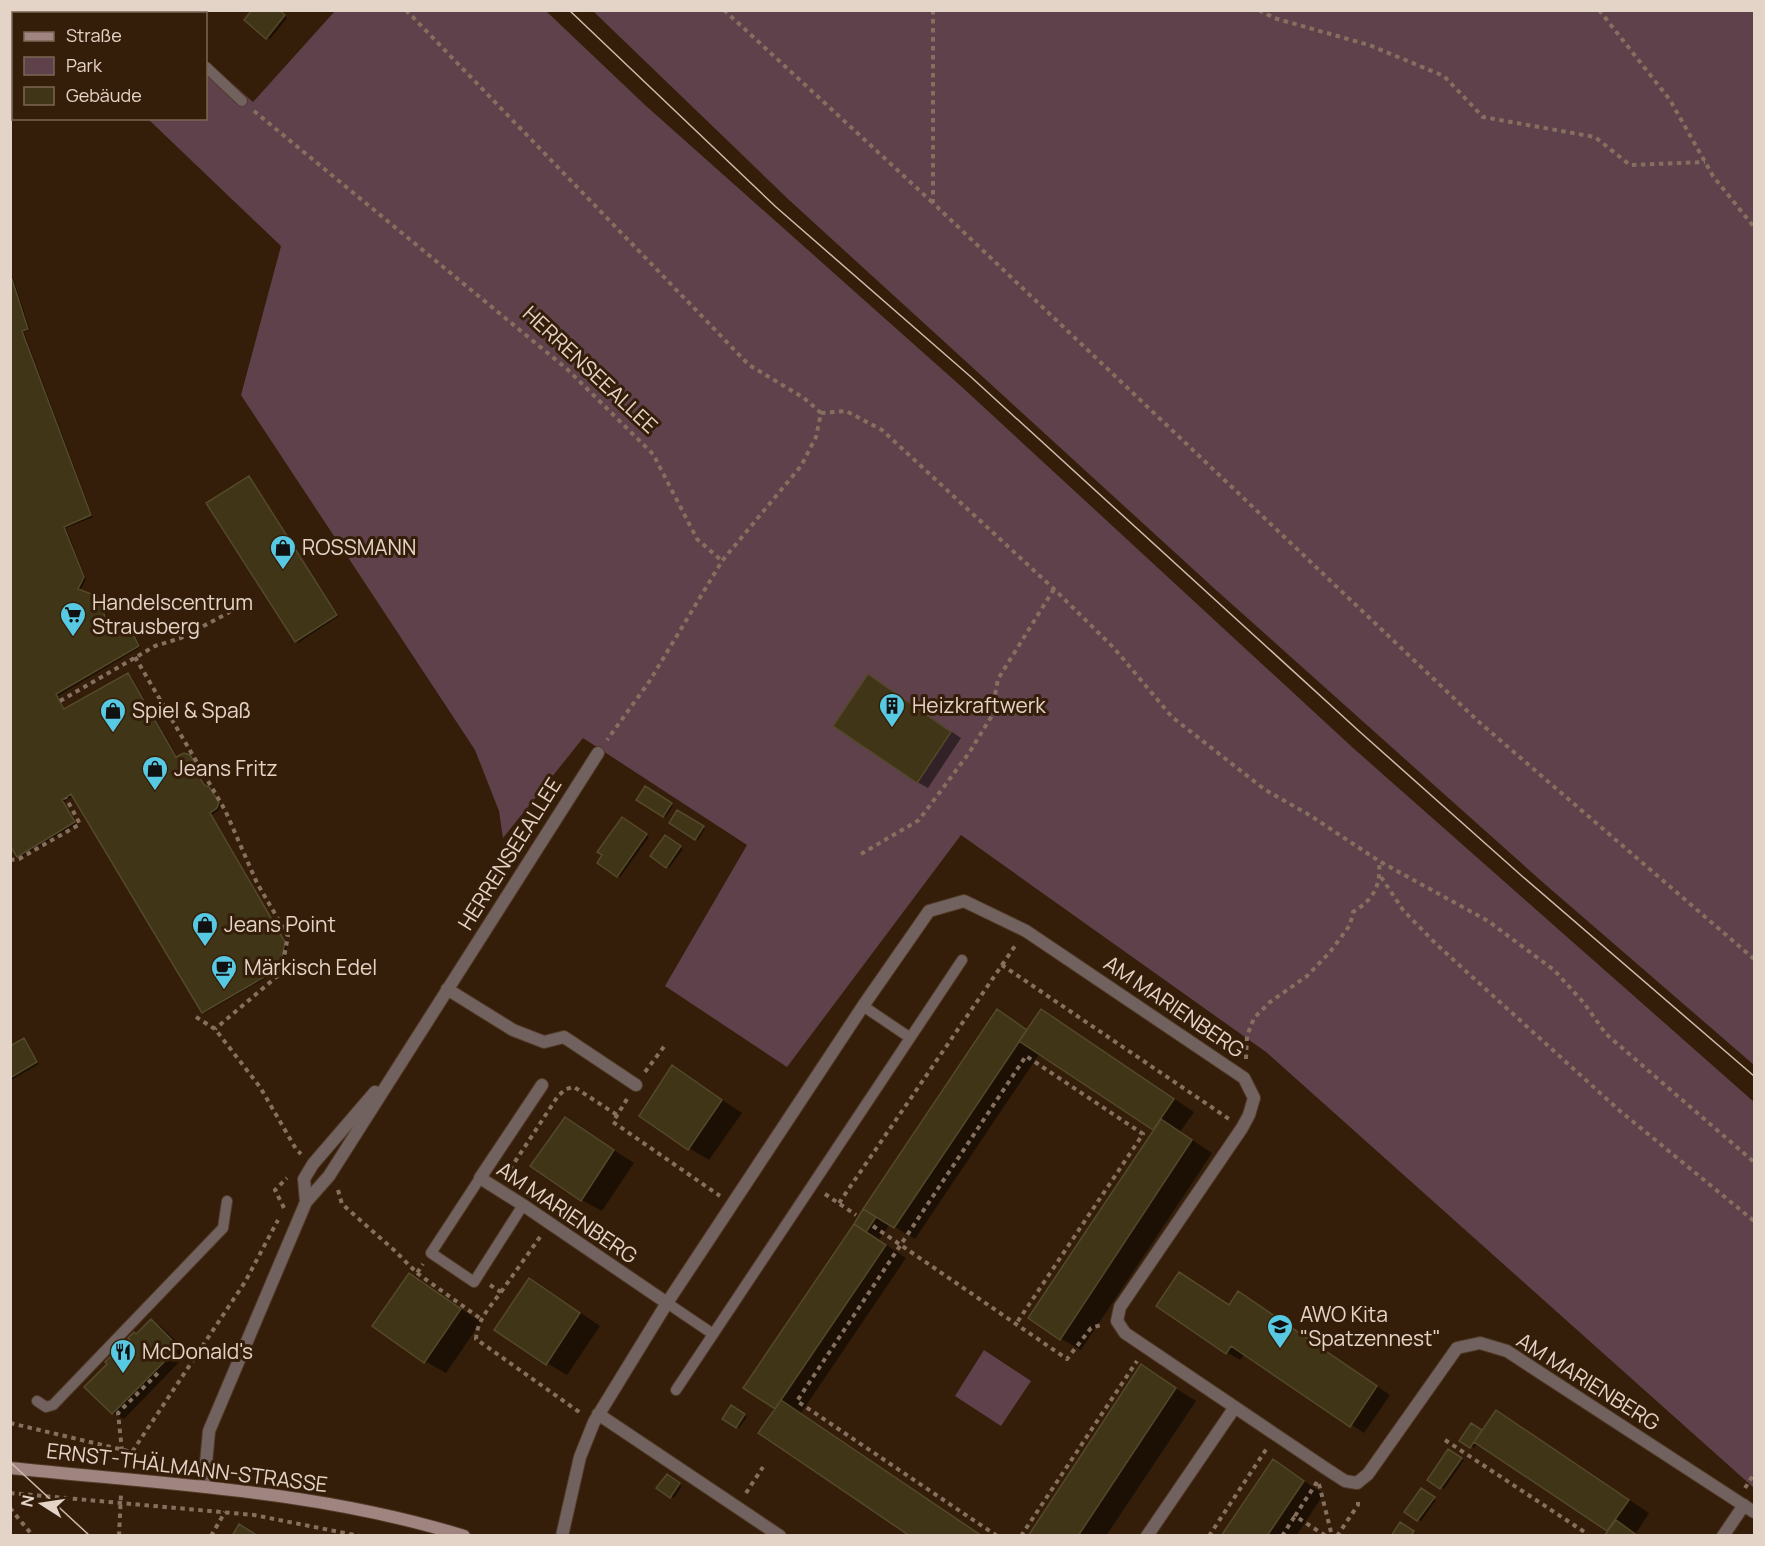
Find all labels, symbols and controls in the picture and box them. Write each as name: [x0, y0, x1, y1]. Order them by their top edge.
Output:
legend: [12, 12, 207, 120]
text: Straße: [66, 23, 122, 47]
text: Park: [66, 53, 103, 77]
text: Gebäude: [66, 83, 142, 107]
street label: HERRENSEEALLEE: [517, 299, 664, 439]
shop icon: ROSSMANN: [268, 533, 298, 571]
place label: ROSSMANN: [302, 533, 416, 561]
place label: Handelscentrum Strausberg: [92, 588, 253, 640]
supermarket icon: Handelscentrum Strausberg: [58, 600, 88, 638]
building icon: Heizkraftwerk: [877, 691, 907, 729]
place label: Heizkraftwerk: [912, 691, 1046, 719]
shop icon: Spiel & Spaß: [98, 696, 128, 734]
place label: Spiel & Spaß: [132, 696, 251, 724]
shop icon: Jeans Fritz: [140, 754, 170, 792]
place label: Jeans Fritz: [174, 754, 278, 782]
street label: HERRENSEEALLEE: [451, 772, 567, 935]
shop icon: Jeans Point: [190, 910, 220, 948]
place label: Jeans Point: [224, 910, 336, 938]
street label: AM MARIENBERG: [1099, 949, 1250, 1064]
cafe icon: Märkisch Edel: [209, 953, 239, 991]
place label: Märkisch Edel: [244, 953, 377, 981]
street label: AM MARIENBERG: [492, 1155, 643, 1270]
place label: AWO Kita "Spatzennest": [1300, 1300, 1441, 1352]
school or university icon: AWO Kita "Spatzennest": [1265, 1312, 1295, 1350]
street label: AM MARIENBERG: [1512, 1326, 1665, 1436]
restaurant icon: McDonald's: [108, 1337, 138, 1375]
place label: McDonald's: [142, 1337, 253, 1365]
street label: ERNST-THÄLMANN-STRASSE: [45, 1436, 329, 1498]
north arrow: [12, 1474, 72, 1534]
text: N: [15, 1493, 39, 1509]

